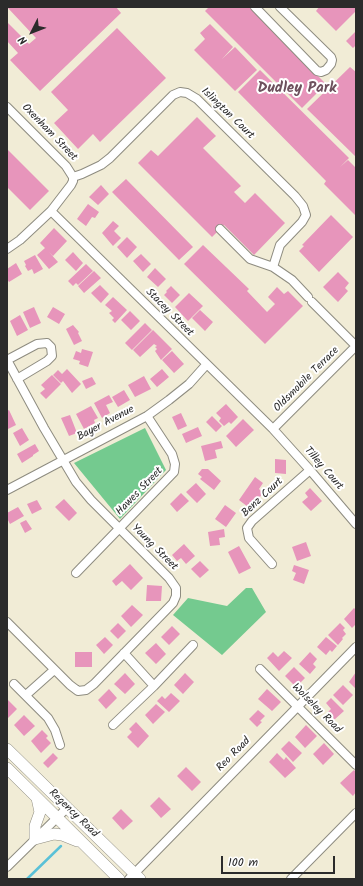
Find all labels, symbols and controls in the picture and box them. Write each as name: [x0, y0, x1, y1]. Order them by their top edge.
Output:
north arrow: [12, 12, 52, 52]
text: N: [14, 31, 32, 49]
district label: Dudley Park: [258, 80, 336, 98]
street label: Islington Court: [198, 85, 256, 143]
street label: Oxenham Street: [18, 102, 80, 164]
street label: Stacey Street: [142, 286, 196, 340]
street label: Oldsmobile Terrace: [272, 345, 342, 415]
street label: Bayer Avenue: [75, 403, 137, 445]
street label: Tilley Court: [301, 445, 345, 493]
street label: Hawes Street: [114, 465, 166, 519]
street label: Benz Court: [240, 475, 286, 521]
street label: Young Street: [128, 522, 180, 574]
street label: Wolseley Road: [288, 681, 344, 737]
street label: Reo Road: [214, 735, 254, 775]
street label: Regency Road: [45, 787, 101, 841]
scale bar: [223, 848, 337, 874]
text: 100 m: [228, 853, 258, 872]

